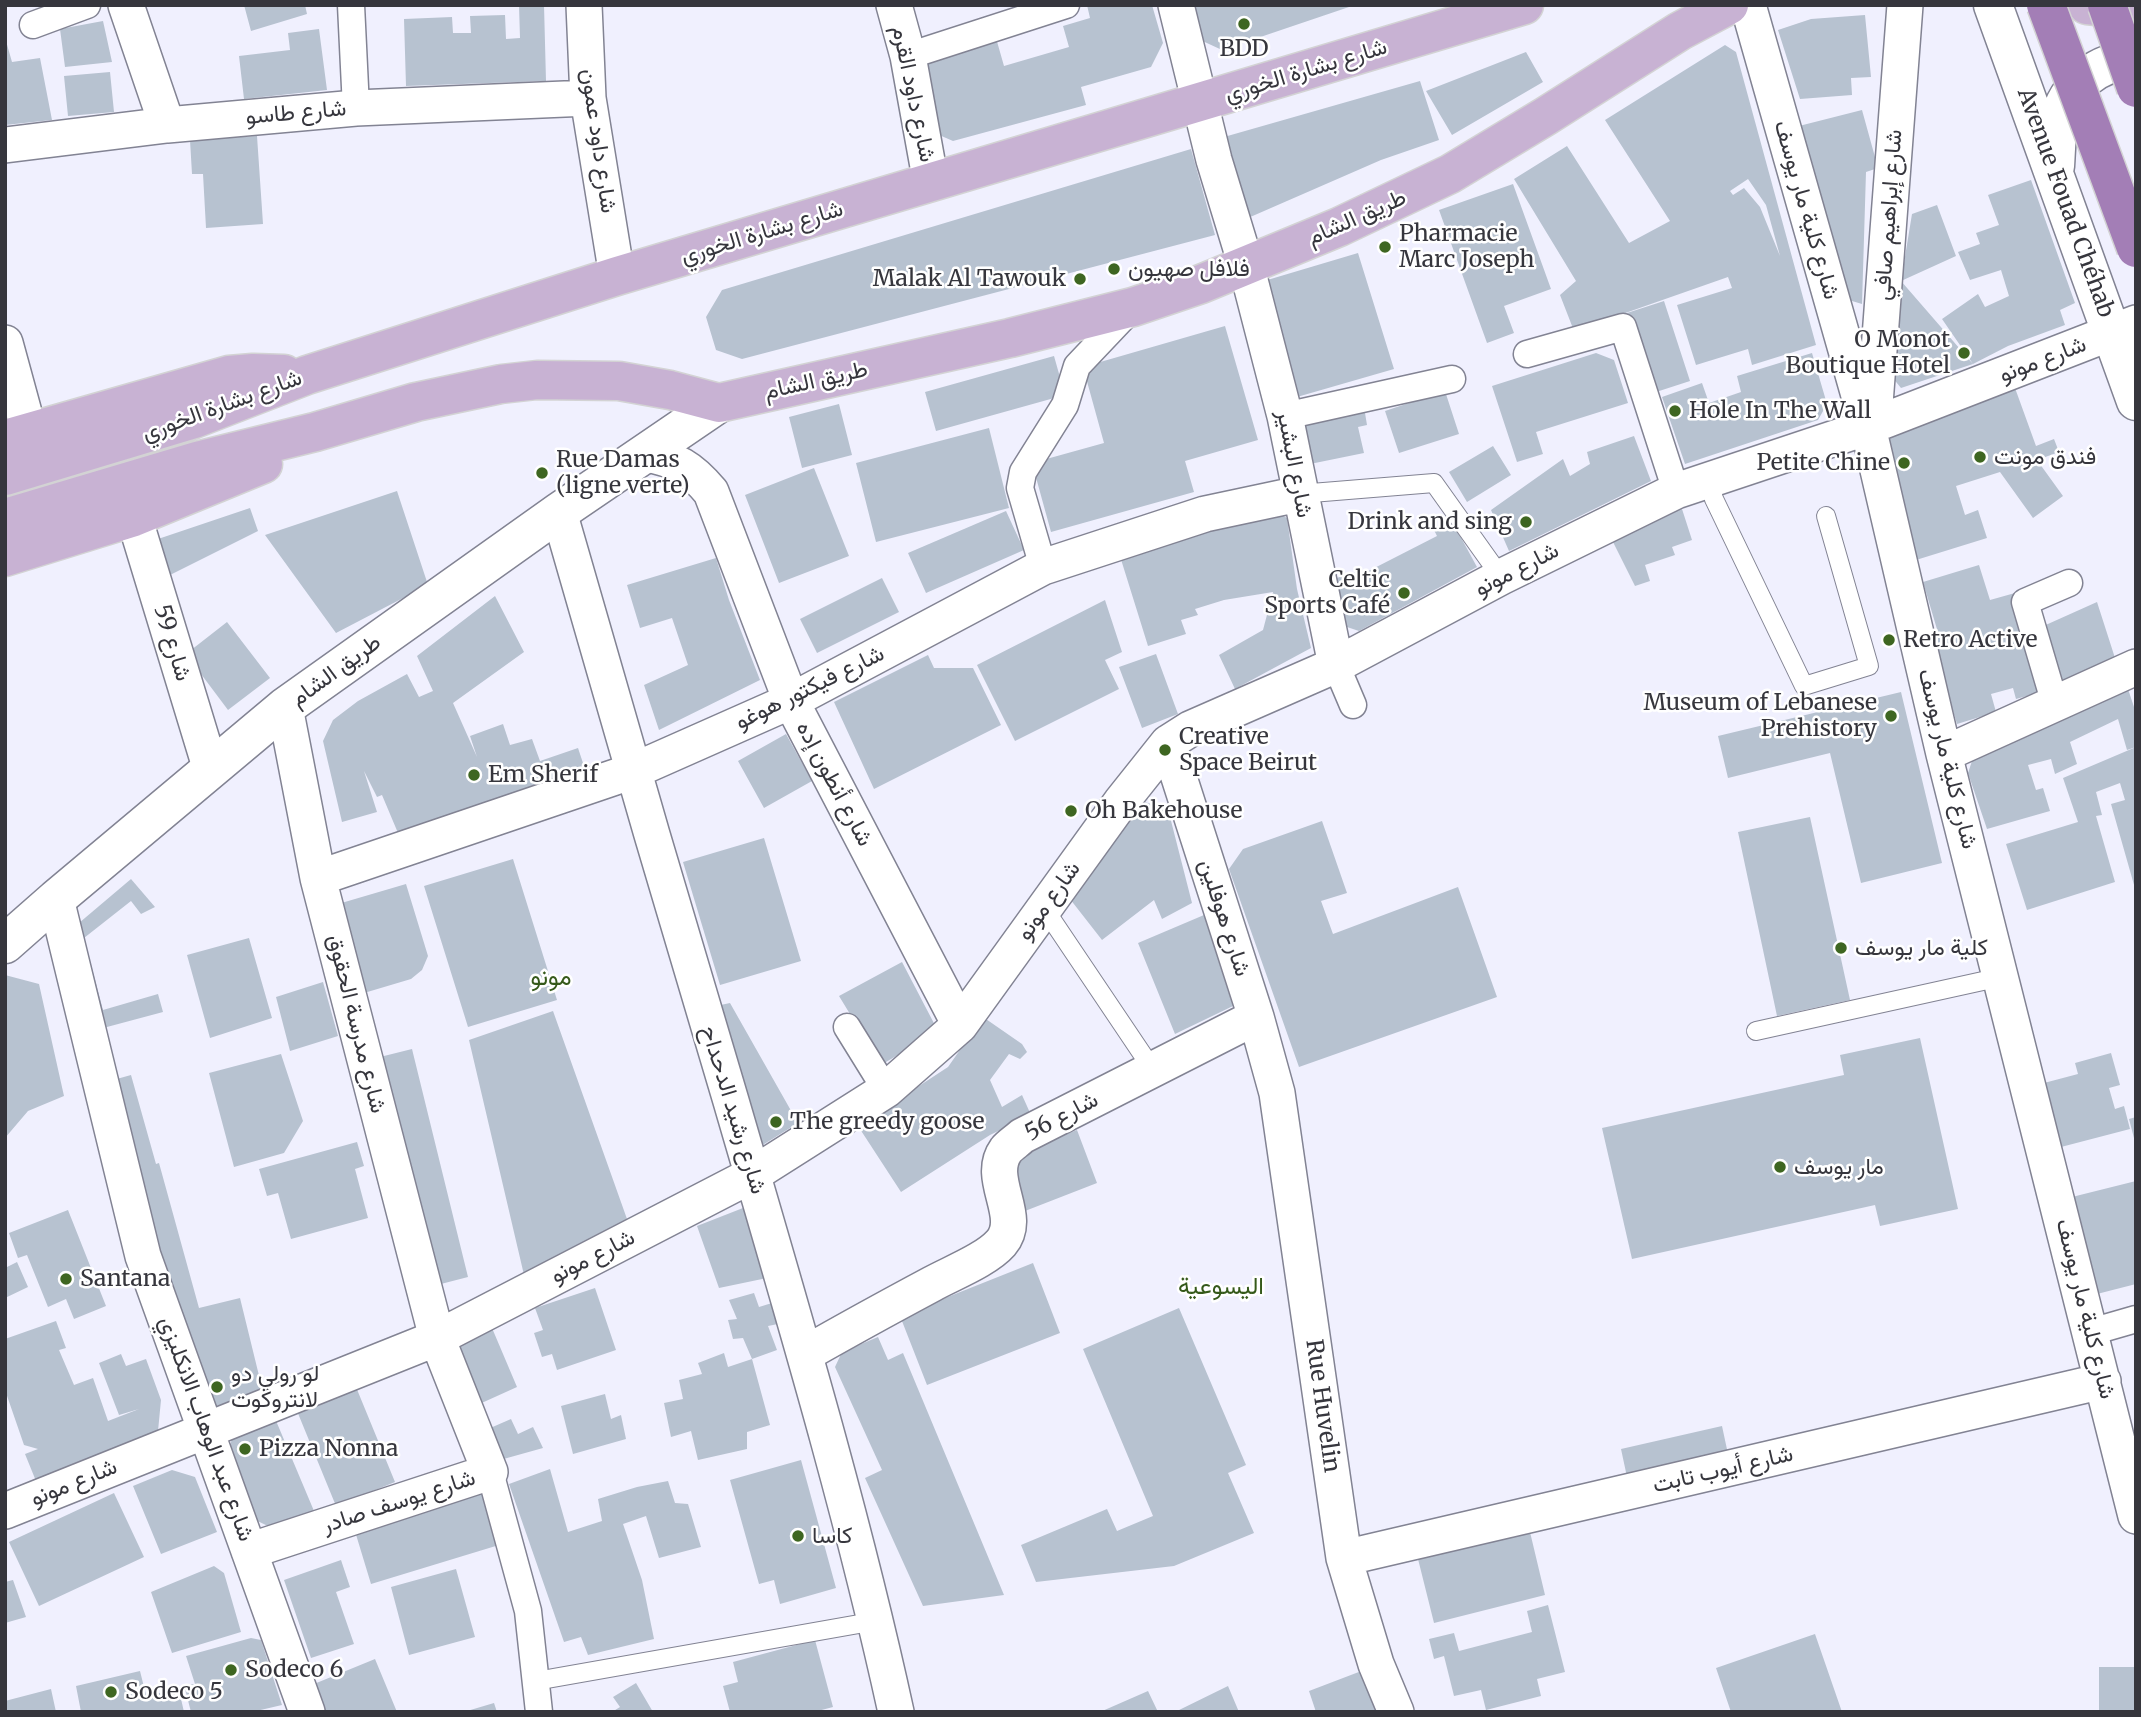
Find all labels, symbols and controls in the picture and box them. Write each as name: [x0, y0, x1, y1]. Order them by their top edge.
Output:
marker: BDD: [1236, 16, 1252, 32]
street label: شارع داود القرم: [885, 23, 941, 165]
street label: شارع بشارة الخوري: [1222, 33, 1390, 109]
place label: BDD: [1219, 35, 1269, 63]
street label: شارع داود عمون: [574, 67, 622, 215]
street label: Avenue Fouad Chéhab: [2011, 85, 2119, 321]
street label: شارع طاسو: [244, 95, 348, 131]
street label: شارع كلية مار يوسف: [1767, 117, 1845, 303]
street label: شارع إبراهيم صافي: [1869, 128, 1909, 302]
street label: طريق الشام: [1303, 184, 1411, 252]
street label: شارع بشارة الخوري: [678, 195, 846, 271]
place label: Pharmacie Marc Joseph: [1399, 220, 1534, 274]
marker: Pharmacie Marc Joseph: [1377, 239, 1393, 255]
place label: فلافل صهيون: [1128, 255, 1250, 283]
marker: فلافل صهيون: [1106, 261, 1122, 277]
place label: Malak Al Tawouk: [873, 265, 1066, 293]
marker: Malak Al Tawouk: [1072, 271, 1088, 287]
place label: O Monot Boutique Hotel: [1785, 326, 1950, 380]
street label: شارع مونو: [1996, 331, 2090, 389]
marker: O Monot Boutique Hotel: [1956, 345, 1972, 361]
street label: طريق الشام: [762, 356, 870, 406]
street label: شارع بشارة الخوري: [138, 364, 306, 448]
place label: Hole In The Wall: [1689, 397, 1871, 425]
marker: Hole In The Wall: [1667, 403, 1683, 419]
street label: شارع البشير: [1270, 408, 1318, 520]
place label: فندق مونت: [1994, 443, 2096, 471]
place label: Rue Damas (ligne verte): [556, 446, 690, 500]
place label: Petite Chine: [1756, 449, 1890, 477]
marker: فندق مونت: [1972, 449, 1988, 465]
marker: Petite Chine: [1896, 455, 1912, 471]
marker: Rue Damas (ligne verte): [534, 465, 550, 481]
place label: Drink and sing: [1347, 508, 1512, 536]
marker: Drink and sing: [1518, 514, 1534, 530]
street label: شارع مونو: [1470, 537, 1564, 603]
place label: Celtic Sports Café: [1264, 566, 1390, 620]
marker: Celtic Sports Café: [1396, 585, 1412, 601]
street label: شارع 59: [147, 602, 197, 684]
place label: Retro Active: [1903, 626, 2037, 654]
street label: طريق الشام: [285, 629, 387, 713]
marker: Retro Active: [1881, 632, 1897, 648]
street label: شارع فيكتور هوغو: [731, 640, 889, 736]
street label: شارع كلية مار يوسف: [1911, 666, 1983, 852]
place label: Museum of Lebanese Prehistory: [1643, 689, 1877, 743]
marker: Museum of Lebanese Prehistory: [1883, 708, 1899, 724]
street label: شارع أنطون إده: [790, 717, 878, 851]
place label: Creative Space Beirut: [1179, 723, 1317, 777]
marker: Creative Space Beirut: [1157, 742, 1173, 758]
place label: Em Sherif: [488, 761, 598, 789]
marker: Em Sherif: [466, 767, 482, 783]
place label: Oh Bakehouse: [1085, 797, 1242, 825]
marker: Oh Bakehouse: [1063, 803, 1079, 819]
street label: شارع مونو: [1011, 856, 1087, 946]
street label: شارع هوفلين: [1192, 856, 1256, 980]
street label: شارع مدرسة الحقوق: [320, 932, 392, 1116]
place label: كلية مار يوسف: [1855, 934, 1988, 962]
marker: كلية مار يوسف: [1833, 940, 1849, 956]
district label: مونو: [531, 964, 571, 992]
street label: شارع رشيد الدحداح: [694, 1023, 772, 1197]
street label: شارع 56: [1021, 1086, 1103, 1148]
place label: The greedy goose: [790, 1108, 985, 1136]
marker: The greedy goose: [768, 1114, 784, 1130]
place label: مار يوسف: [1794, 1153, 1884, 1181]
marker: مار يوسف: [1772, 1159, 1788, 1175]
street label: شارع كلية مار يوسف: [2049, 1216, 2121, 1402]
street label: شارع مونو: [546, 1224, 640, 1290]
place label: Santana: [80, 1265, 170, 1293]
marker: Santana: [58, 1271, 74, 1287]
district label: اليسوعية: [1178, 1273, 1264, 1301]
street label: شارع عبد الوهاب الانكليزي: [152, 1313, 260, 1545]
street label: Rue Huvelin: [1299, 1338, 1345, 1474]
place label: لو رولي دو لانتروكوت: [231, 1360, 319, 1414]
marker: لو رولي دو لانتروكوت: [209, 1379, 225, 1395]
place label: Pizza Nonna: [259, 1435, 398, 1463]
street label: شارع أيوب تابت: [1650, 1440, 1796, 1500]
marker: Pizza Nonna: [237, 1441, 253, 1457]
street label: شارع مونو: [27, 1453, 121, 1513]
street label: شارع يوسف صادر: [319, 1464, 479, 1540]
place label: كاسا: [812, 1522, 852, 1550]
marker: كاسا: [790, 1528, 806, 1544]
place label: Sodeco 6: [245, 1656, 344, 1684]
marker: Sodeco 6: [223, 1662, 239, 1678]
place label: Sodeco 5: [125, 1678, 223, 1706]
marker: Sodeco 5: [103, 1684, 119, 1700]

